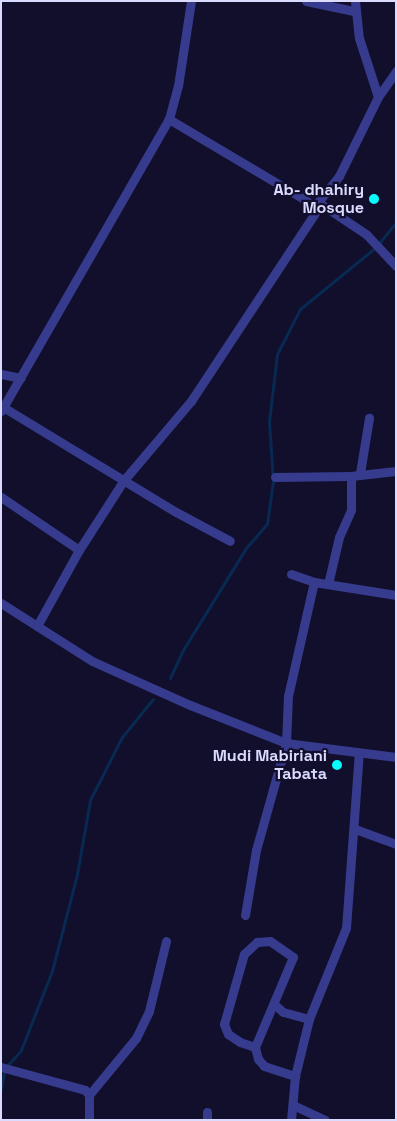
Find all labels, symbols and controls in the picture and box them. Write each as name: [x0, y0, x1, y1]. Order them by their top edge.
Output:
place label: Ab- dhahiry Mosque: [273, 180, 364, 218]
marker: Ab- dhahiry Mosque: [368, 193, 380, 205]
place label: Mudi Mabiriani Tabata: [213, 746, 327, 784]
marker: Mudi Mabiriani Tabata: [331, 759, 343, 771]

